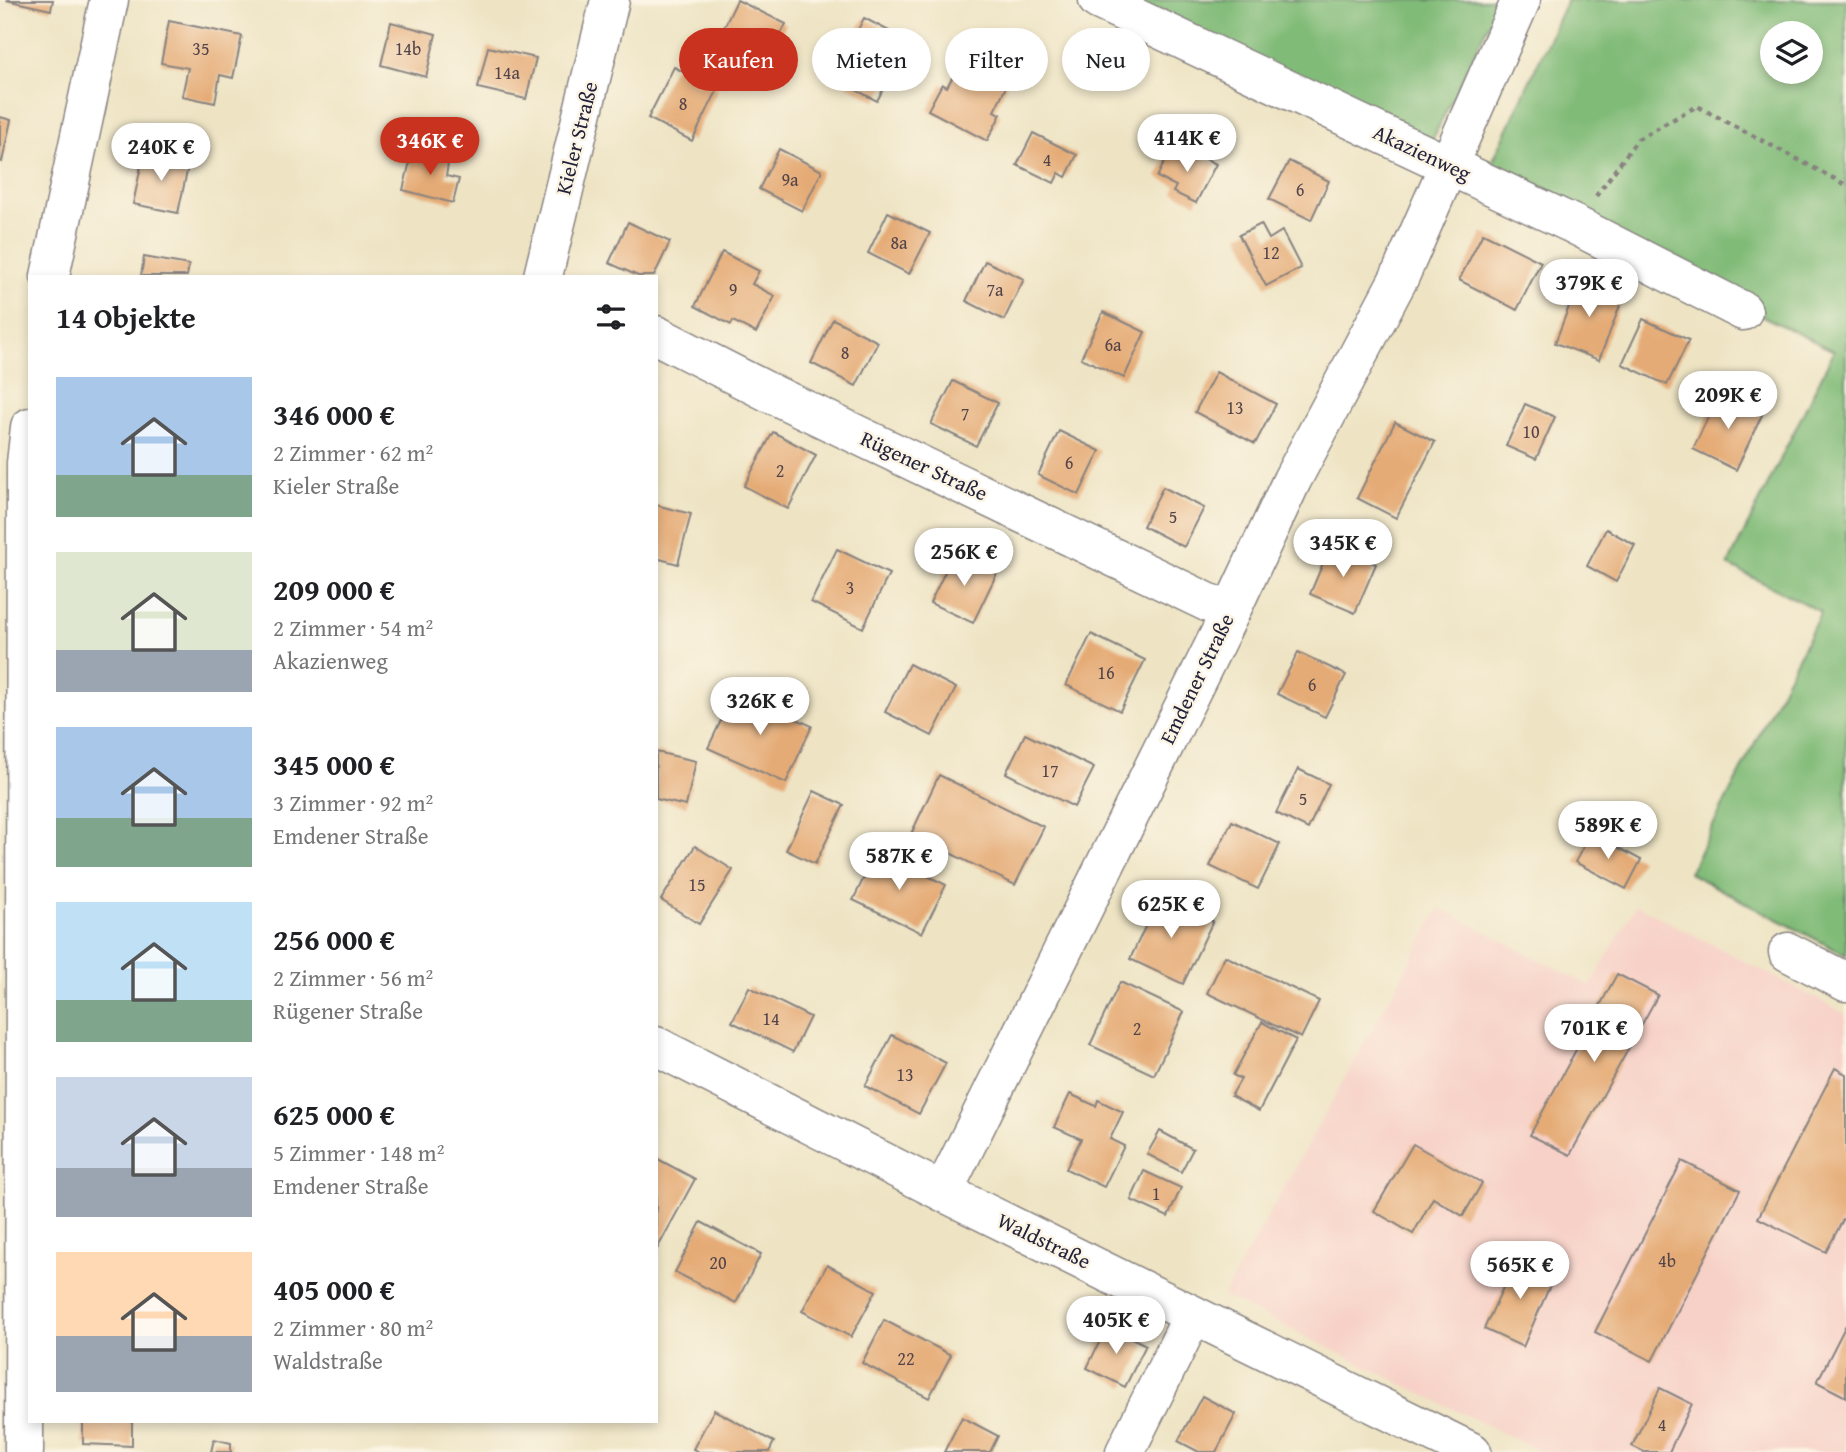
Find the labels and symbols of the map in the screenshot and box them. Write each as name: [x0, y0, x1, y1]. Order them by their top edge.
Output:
house number: 35: [192, 35, 210, 62]
house number: 14b: [395, 35, 421, 62]
house number: 14a: [494, 59, 520, 86]
street label: Kieler Straße: [548, 78, 606, 198]
house number: 8: [679, 90, 687, 117]
pin: 414K €: [1130, 114, 1244, 174]
street label: Akazienweg: [1368, 116, 1477, 189]
pin: 346K €: [373, 118, 487, 177]
pin: 240K €: [104, 124, 218, 183]
house number: 4: [1043, 146, 1051, 173]
house number: 9a: [781, 166, 799, 193]
house number: 6: [1296, 176, 1304, 203]
house number: 8a: [890, 229, 908, 256]
house number: 12: [1262, 239, 1280, 266]
pin: 379K €: [1532, 260, 1646, 319]
house number: 9: [729, 276, 737, 303]
house number: 7a: [986, 276, 1004, 303]
house number: 6a: [1104, 331, 1122, 358]
house number: 8: [841, 339, 849, 366]
pin: 209K €: [1671, 372, 1785, 431]
house number: 13: [1226, 394, 1244, 421]
house number: 7: [961, 400, 969, 427]
house number: 10: [1522, 418, 1540, 445]
street label: Rügener Straße: [856, 423, 993, 509]
house number: 6: [1065, 449, 1073, 476]
house number: 2: [776, 457, 784, 484]
house number: 5: [1169, 503, 1177, 530]
pin: 345K €: [1286, 520, 1400, 579]
pin: 256K €: [907, 528, 1021, 588]
house number: 3: [846, 574, 854, 601]
street label: Emdener Straße: [1151, 608, 1242, 749]
house number: 16: [1097, 659, 1115, 686]
house number: 6: [1308, 671, 1316, 698]
pin: 326K €: [703, 678, 817, 737]
house number: 17: [1041, 757, 1059, 784]
house number: 5: [1299, 785, 1307, 812]
pin: 589K €: [1551, 802, 1665, 861]
pin: 587K €: [842, 832, 956, 892]
house number: 15: [688, 871, 706, 898]
pin: 625K €: [1114, 880, 1228, 940]
pin: 701K €: [1537, 1004, 1651, 1064]
house number: 14: [762, 1005, 780, 1032]
house number: 2: [1133, 1015, 1141, 1042]
house number: 13: [896, 1061, 914, 1088]
house number: 1: [1152, 1180, 1160, 1207]
street label: Waldstraße: [992, 1205, 1096, 1277]
pin: 565K €: [1463, 1242, 1577, 1301]
house number: 4b: [1658, 1247, 1676, 1274]
house number: 20: [709, 1249, 727, 1276]
pin: 405K €: [1059, 1296, 1173, 1356]
house number: 22: [897, 1345, 915, 1372]
house number: 4: [1658, 1411, 1666, 1438]

